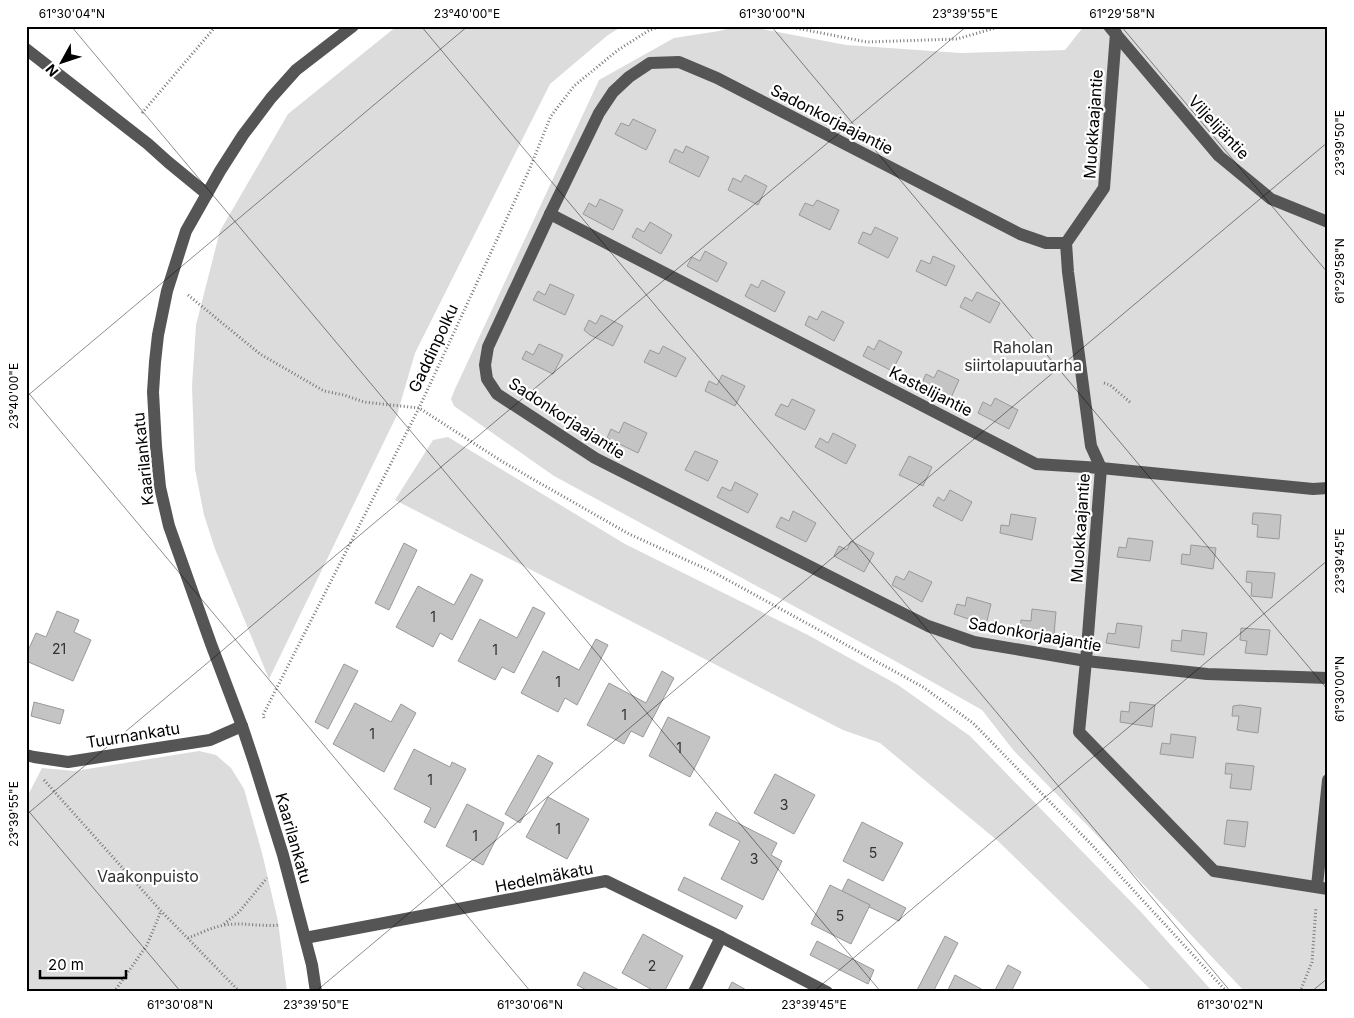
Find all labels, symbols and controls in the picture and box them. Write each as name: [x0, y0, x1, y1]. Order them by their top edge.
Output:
text: 61°30'04"N: [39, 6, 105, 21]
text: 23°40'00"E: [434, 6, 500, 21]
text: 61°30'00"N: [739, 6, 805, 21]
text: 23°39'55"E: [932, 6, 998, 21]
text: 61°29'58"N: [1089, 6, 1155, 21]
north arrow: [38, 38, 88, 88]
text: N: [42, 61, 62, 80]
street label: Muokkaajantie: [1079, 69, 1107, 179]
street label: Sadonkorjaajantie: [767, 79, 897, 159]
street label: Viljelijäntie: [1184, 91, 1254, 163]
text: 23°39'50"E: [1332, 110, 1347, 176]
text: 61°29'58"N: [1332, 238, 1347, 304]
street label: Gaddinpolku: [404, 301, 462, 395]
park label: Raholan siirtolapuutarha: [964, 337, 1082, 375]
street label: Kastelijantie: [886, 361, 976, 421]
text: 23°40'00"E: [6, 363, 21, 429]
street label: Sadonkorjaajantie: [505, 373, 629, 463]
street label: Kaarilankatu: [128, 411, 158, 507]
street label: Muokkaajantie: [1066, 473, 1094, 583]
text: 23°39'45"E: [1332, 528, 1347, 594]
house number: 1: [430, 608, 436, 625]
street label: Sadonkorjaajantie: [967, 612, 1103, 656]
house number: 21: [52, 640, 66, 657]
house number: 1: [492, 641, 498, 658]
text: 61°30'00"N: [1332, 656, 1347, 722]
house number: 1: [555, 673, 561, 690]
house number: 1: [621, 706, 627, 723]
street label: Tuurnankatu: [85, 718, 181, 752]
house number: 1: [369, 725, 375, 742]
house number: 1: [676, 739, 682, 756]
house number: 1: [427, 771, 433, 788]
text: 23°39'55"E: [6, 781, 21, 847]
street label: Kaarilankatu: [271, 790, 317, 886]
house number: 3: [780, 796, 788, 813]
house number: 1: [555, 820, 561, 837]
house number: 1: [472, 827, 478, 844]
house number: 5: [869, 844, 877, 861]
house number: 3: [750, 850, 758, 867]
street label: Hedelmäkatu: [493, 858, 595, 896]
park label: Vaakonpuisto: [97, 866, 199, 886]
house number: 5: [836, 907, 844, 924]
scale bar: [40, 948, 126, 980]
text: 20 m: [48, 955, 84, 974]
house number: 2: [648, 957, 656, 974]
text: 61°30'08"N: [147, 997, 213, 1012]
text: 23°39'50"E: [283, 997, 349, 1012]
text: 61°30'06"N: [497, 997, 563, 1012]
text: 23°39'45"E: [781, 997, 847, 1012]
text: 61°30'02"N: [1197, 997, 1263, 1012]

